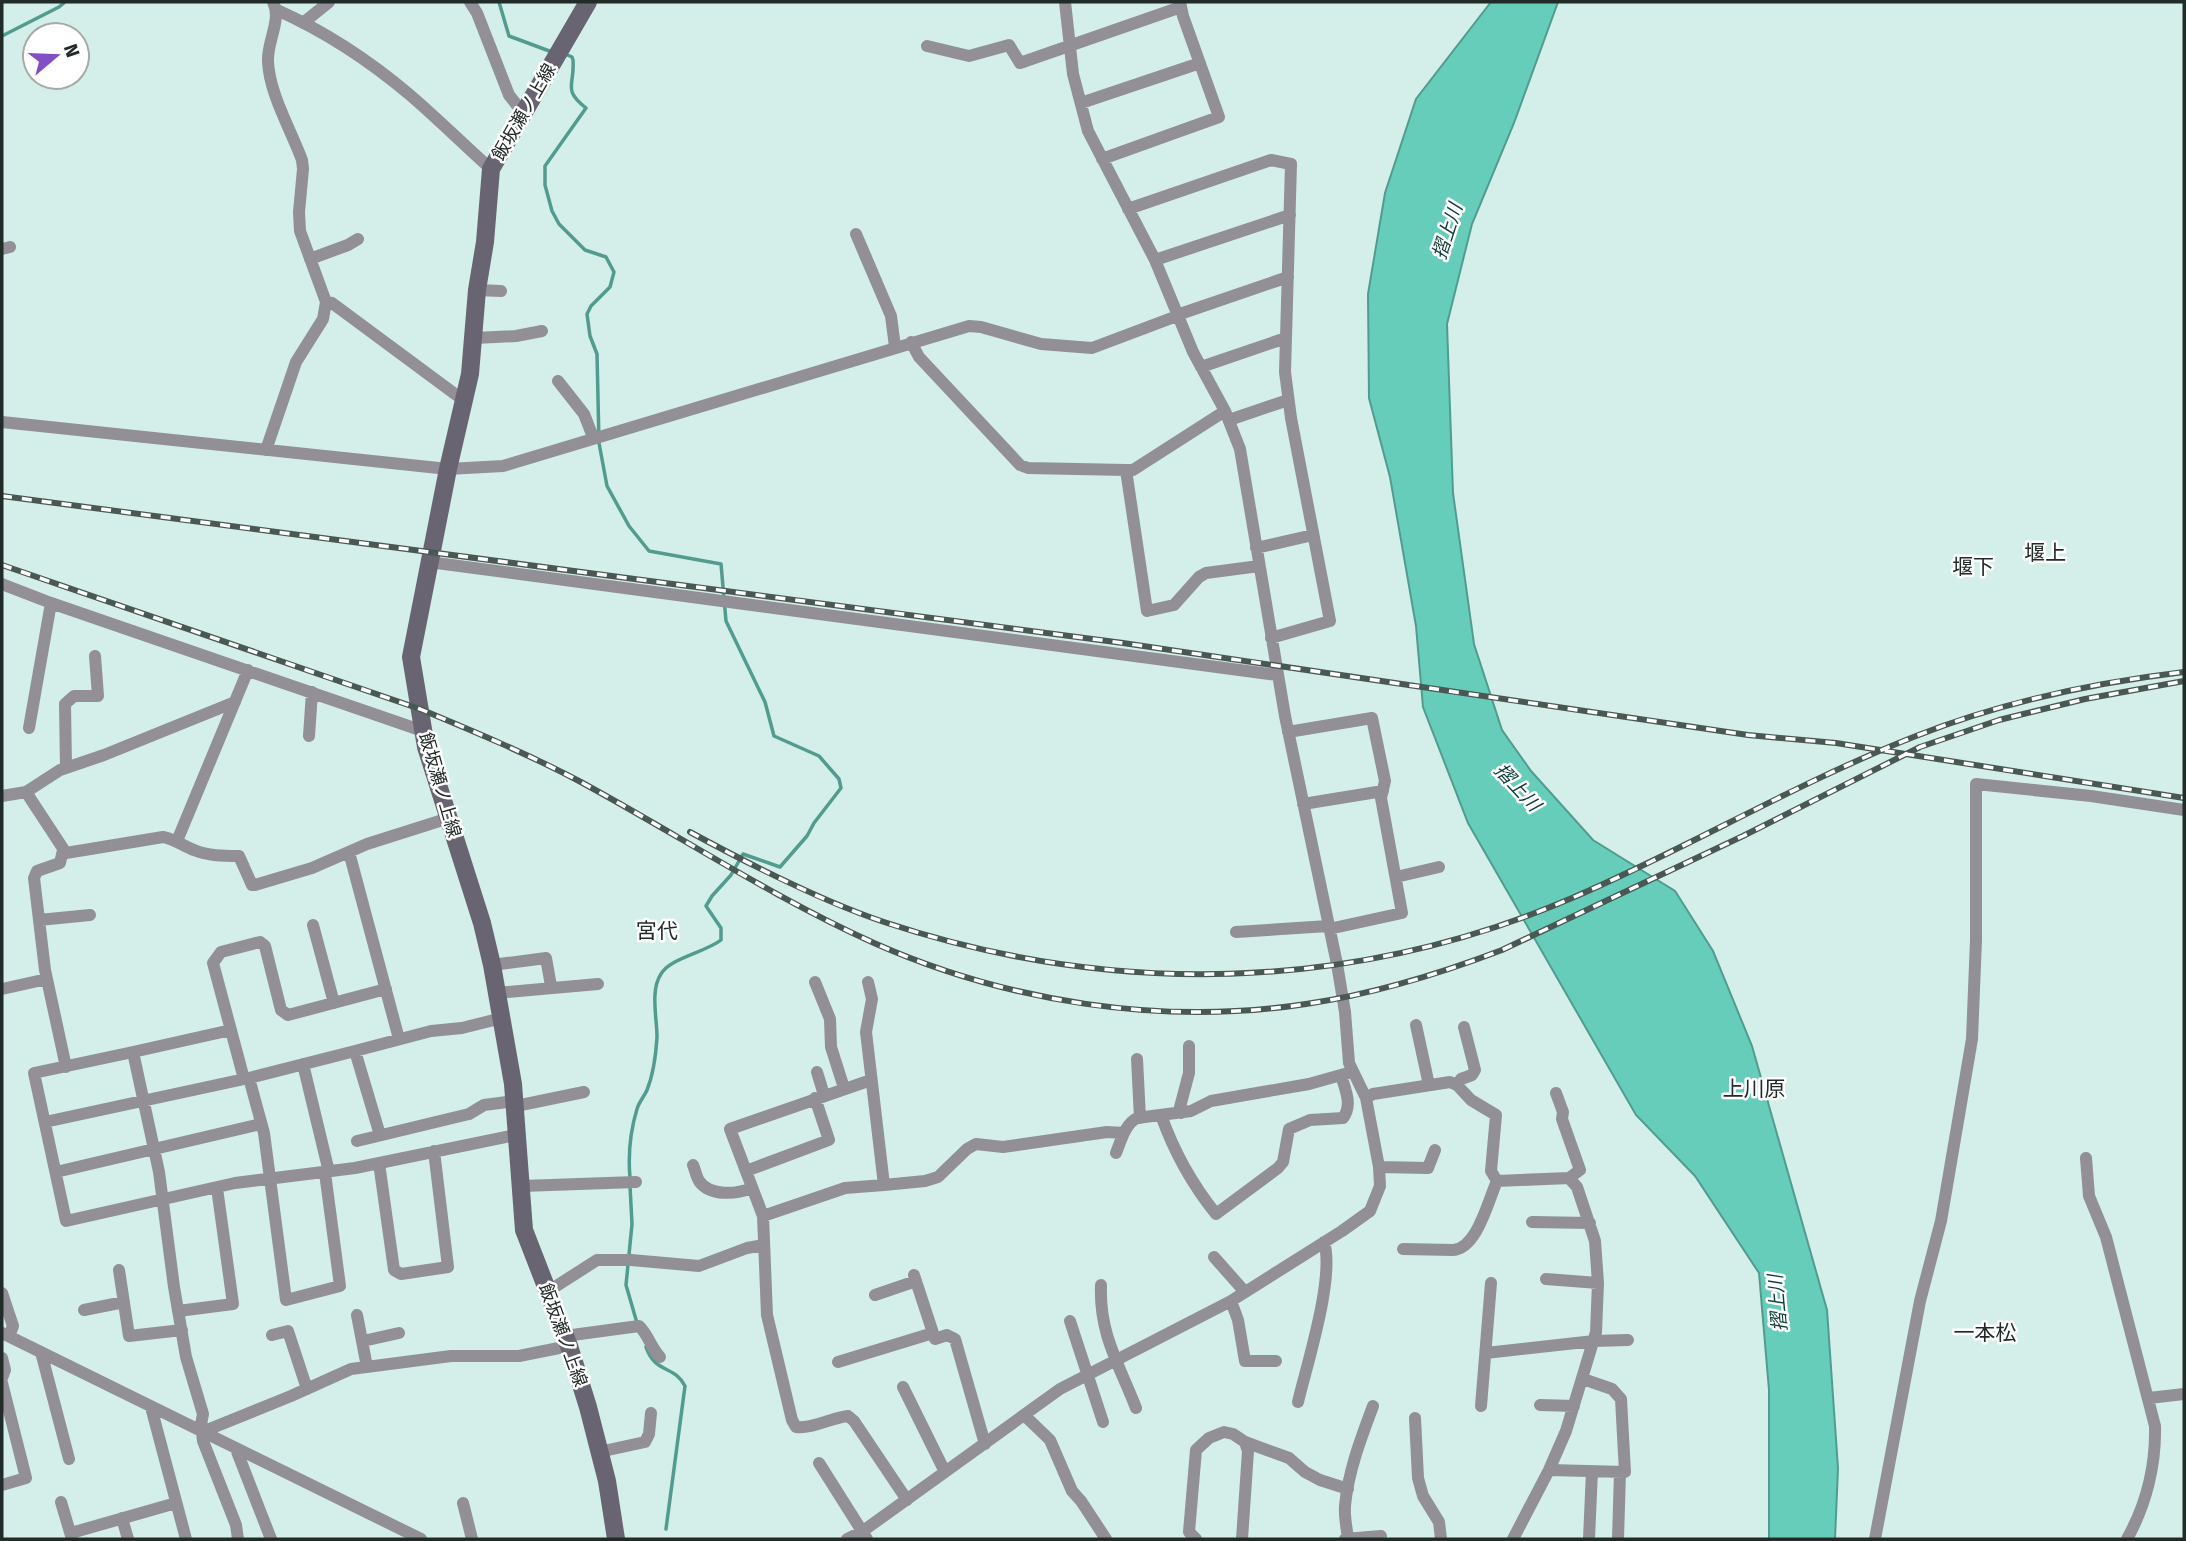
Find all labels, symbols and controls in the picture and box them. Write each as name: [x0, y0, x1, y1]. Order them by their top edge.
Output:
north arrow: [21, 21, 91, 91]
text: N: [59, 41, 85, 60]
street label: 飯坂瀬ノ上線: [487, 60, 561, 164]
water label: 摺上川: [1428, 199, 1468, 262]
district label: 堰上: [2024, 540, 2066, 566]
district label: 堰下: [1952, 554, 1994, 580]
street label: 飯坂瀬ノ上線: [415, 730, 465, 840]
water label: 摺上川: [1490, 759, 1547, 817]
district label: 宮代: [636, 918, 678, 944]
district label: 上川原: [1723, 1076, 1786, 1102]
water label: 摺上川: [1763, 1272, 1791, 1332]
street label: 飯坂瀬ノ上線: [534, 1280, 592, 1390]
district label: 一本松: [1954, 1320, 2017, 1346]

